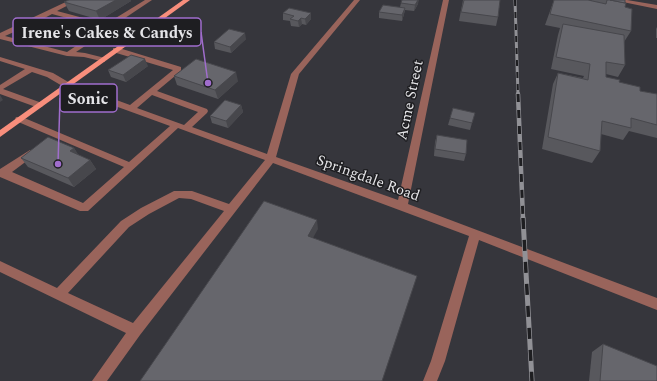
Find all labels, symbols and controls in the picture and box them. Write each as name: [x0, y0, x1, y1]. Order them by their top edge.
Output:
callout: Irene's Cakes & Candys: [13, 18, 201, 46]
text: Irene's Cakes & Candys: [21, 21, 193, 45]
street label: Acme Street: [390, 58, 430, 142]
callout: Sonic: [60, 84, 117, 112]
text: Sonic: [67, 87, 109, 111]
street label: Springdale Road: [313, 149, 423, 207]

